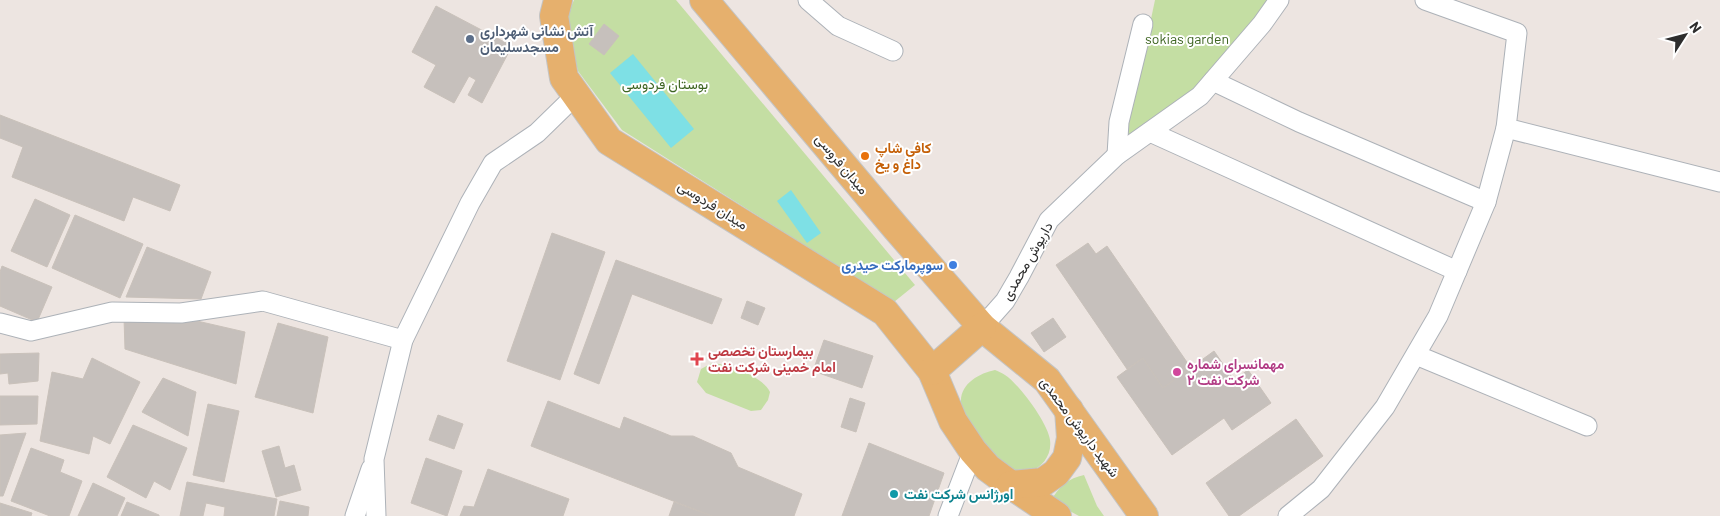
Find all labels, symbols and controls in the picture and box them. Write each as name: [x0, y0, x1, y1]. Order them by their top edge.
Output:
north arrow: [1660, 10, 1710, 60]
text: N: [1686, 18, 1706, 36]
place label: آتش نشانی شهرداری مسجدسلیمان: [480, 22, 594, 56]
park label: sokias garden: [1145, 30, 1229, 47]
marker: آتش نشانی شهرداری مسجدسلیمان: [464, 33, 476, 45]
park label: بوستان فردوسی: [622, 75, 708, 93]
street label: میدان فروسی: [811, 130, 873, 198]
place label: کافی شاپ داغ و یخ: [875, 139, 931, 174]
marker: کافی شاپ داغ و یخ: [859, 150, 871, 162]
street label: میدان فردوسی: [675, 176, 751, 234]
street label: داریوش محمدی: [997, 218, 1057, 304]
place label: سوپرمارکت حیدری: [841, 256, 943, 275]
marker: سوپرمارکت حیدری: [947, 259, 959, 271]
place label: بیمارستان تخصصی امام خمینی شرکت نفت: [708, 342, 836, 376]
marker: بیمارستان تخصصی امام خمینی شرکت نفت: [690, 352, 704, 366]
place label: مهمانسرای شماره ۲ شرکت نفت: [1187, 355, 1285, 389]
marker: مهمانسرای شماره ۲ شرکت نفت: [1171, 366, 1183, 378]
street label: شهید داریوش محمدی: [1036, 373, 1124, 481]
place label: اورژانس شرکت نفت: [904, 485, 1013, 503]
marker: اورژانس شرکت نفت: [888, 488, 900, 500]

